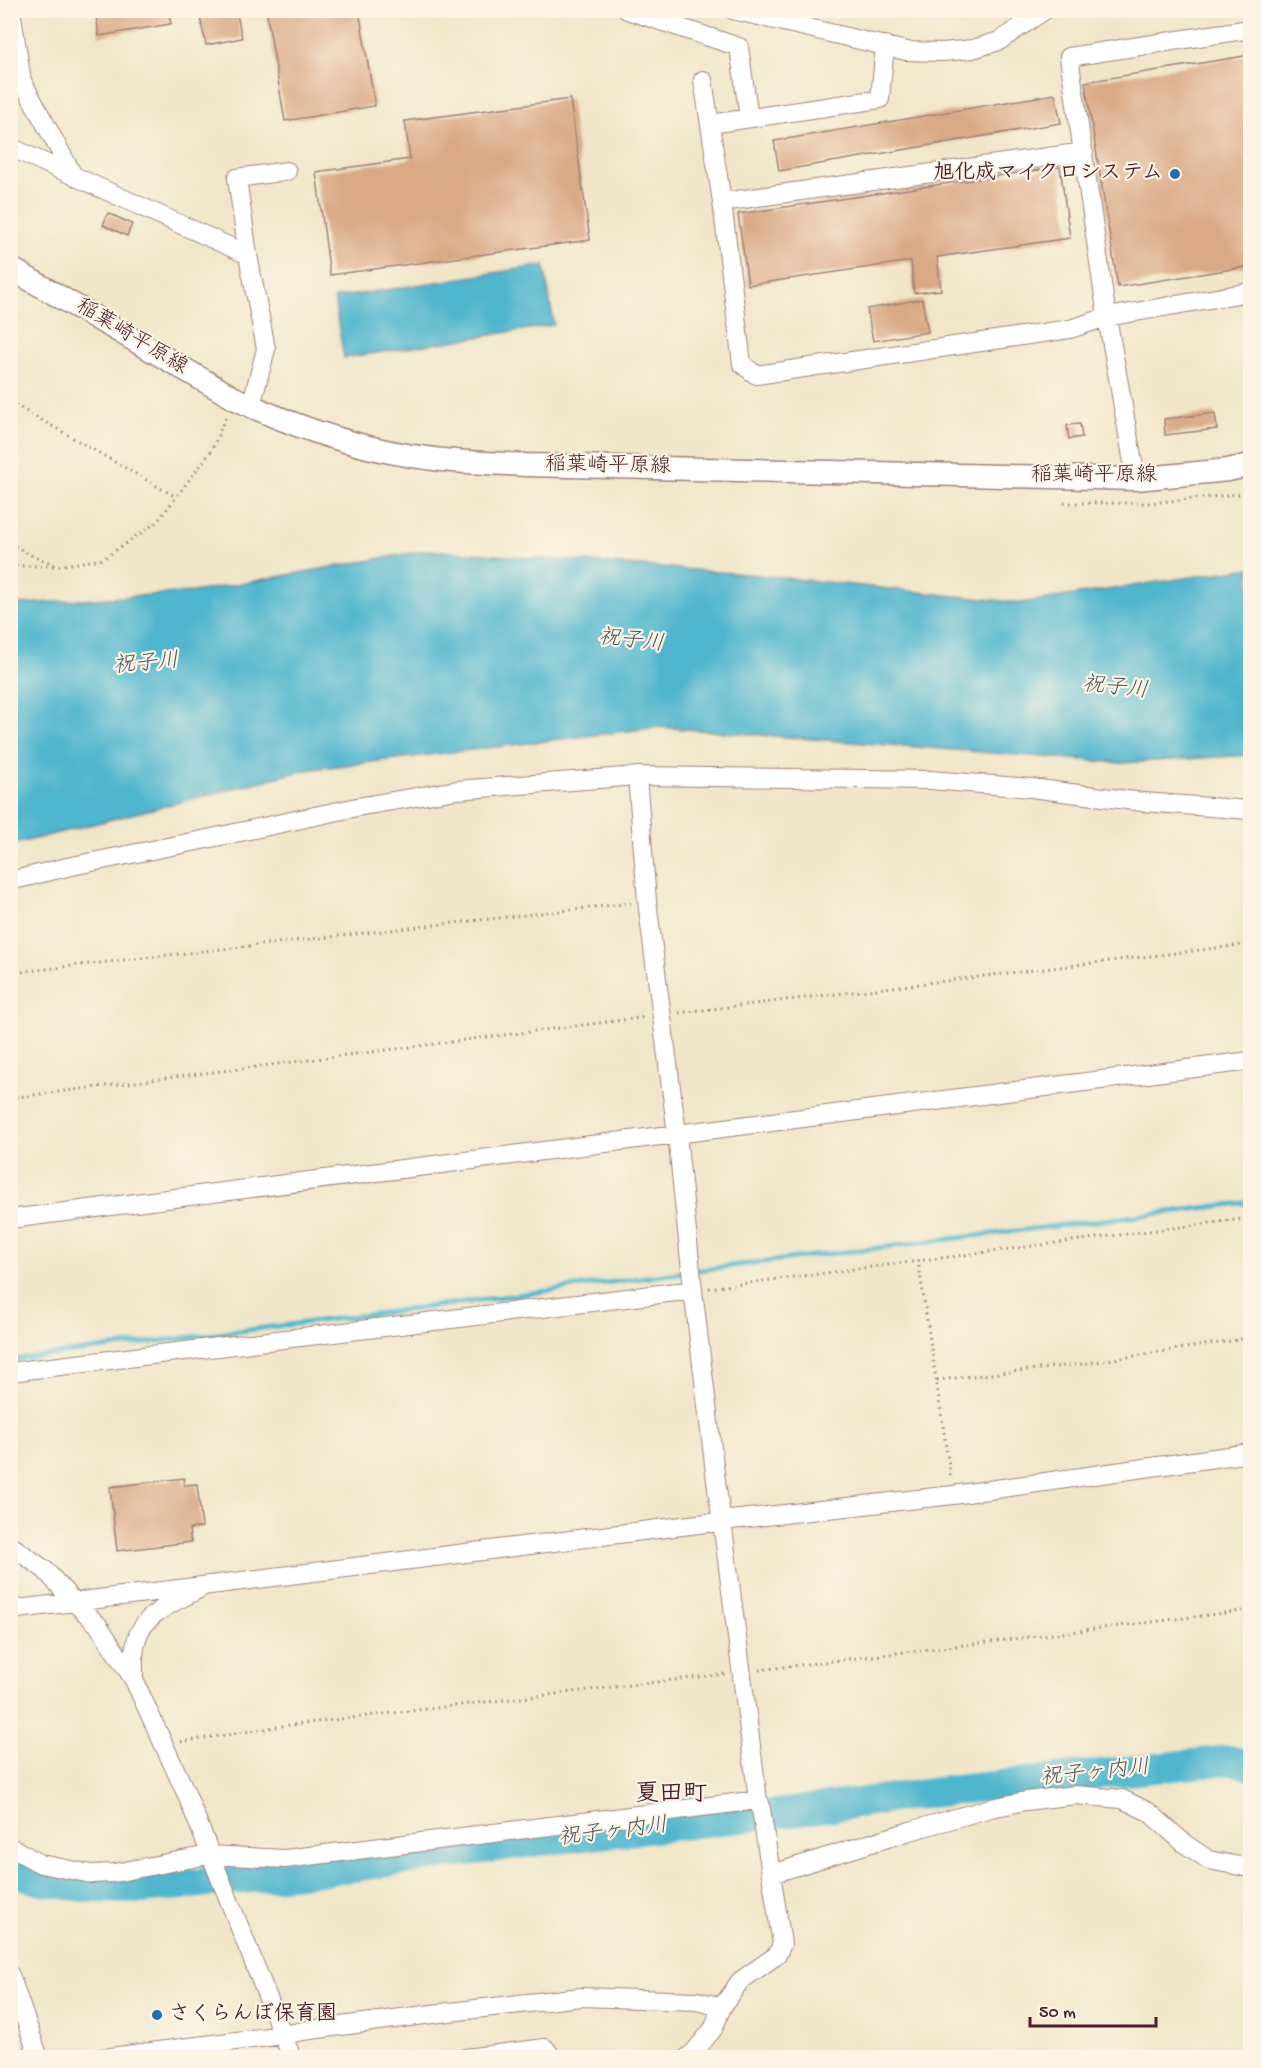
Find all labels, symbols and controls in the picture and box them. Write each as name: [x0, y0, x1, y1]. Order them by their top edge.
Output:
place label: 旭化成マイクロシステム: [933, 160, 1163, 187]
marker: 旭化成マイクロシステム: [1168, 167, 1182, 181]
street label: 稲葉崎平原線: [71, 293, 192, 381]
street label: 稲葉崎平原線: [545, 451, 671, 481]
street label: 稲葉崎平原線: [1031, 462, 1157, 489]
water label: 祝子川: [597, 625, 665, 658]
water label: 祝子川: [112, 648, 180, 681]
water label: 祝子川: [1081, 672, 1149, 705]
water label: 祝子ヶ内川: [1039, 1754, 1151, 1793]
district label: 夏田町: [635, 1781, 707, 1810]
water label: 祝子ヶ内川: [557, 1812, 669, 1853]
scale bar: [1030, 1990, 1156, 2028]
place label: さくらんぼ保育園: [169, 2001, 337, 2028]
text: 50 m: [1039, 2003, 1076, 2024]
marker: さくらんぼ保育園: [150, 2008, 164, 2022]

